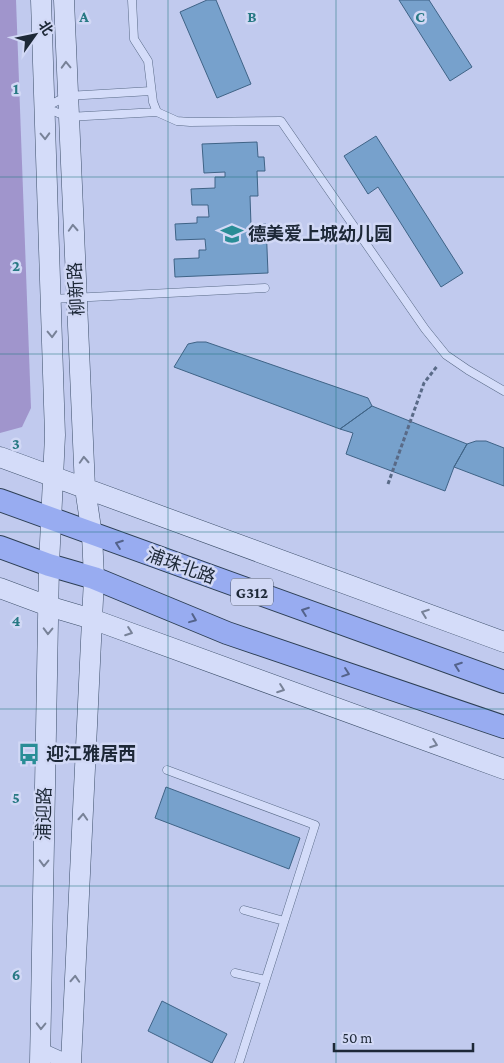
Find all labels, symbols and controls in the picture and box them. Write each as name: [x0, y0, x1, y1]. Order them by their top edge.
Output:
text: A: [78, 8, 89, 25]
text: B: [247, 8, 257, 25]
text: C: [415, 8, 425, 25]
north arrow: [10, 10, 60, 60]
text: 北: [35, 18, 56, 38]
one-way arrow: [61, 61, 72, 69]
text: 1: [13, 80, 19, 97]
one-way arrow: [40, 132, 50, 140]
school or university icon: 德美爱上城幼儿园: [219, 221, 245, 247]
one-way arrow: [68, 223, 79, 231]
place label: 德美爱上城幼儿园: [248, 224, 392, 244]
text: 2: [12, 257, 20, 274]
street label: 柳新路: [65, 262, 87, 316]
one-way arrow: [46, 330, 57, 338]
text: 3: [12, 435, 20, 452]
one-way arrow: [78, 456, 89, 464]
one-way arrow: [115, 540, 124, 550]
street label: 浦珠北路: [144, 544, 218, 588]
road number: G312: [231, 578, 273, 606]
one-way arrow: [301, 607, 310, 617]
one-way arrow: [422, 609, 430, 619]
text: 4: [12, 612, 21, 629]
one-way arrow: [188, 612, 197, 623]
one-way arrow: [124, 626, 133, 637]
one-way arrow: [43, 628, 53, 635]
one-way arrow: [454, 661, 463, 671]
one-way arrow: [341, 667, 350, 677]
one-way arrow: [276, 683, 285, 693]
one-way arrow: [429, 738, 438, 748]
bus stop icon: 迎江雅居西: [16, 741, 42, 767]
place label: 迎江雅居西: [46, 744, 136, 764]
street label: 浦迎路: [34, 787, 54, 841]
text: 5: [12, 789, 20, 806]
one-way arrow: [77, 813, 88, 821]
one-way arrow: [38, 860, 49, 868]
text: 6: [12, 966, 20, 983]
one-way arrow: [70, 975, 80, 983]
scale bar: [334, 1020, 473, 1052]
one-way arrow: [36, 1022, 46, 1030]
text: 50 m: [342, 1030, 372, 1046]

